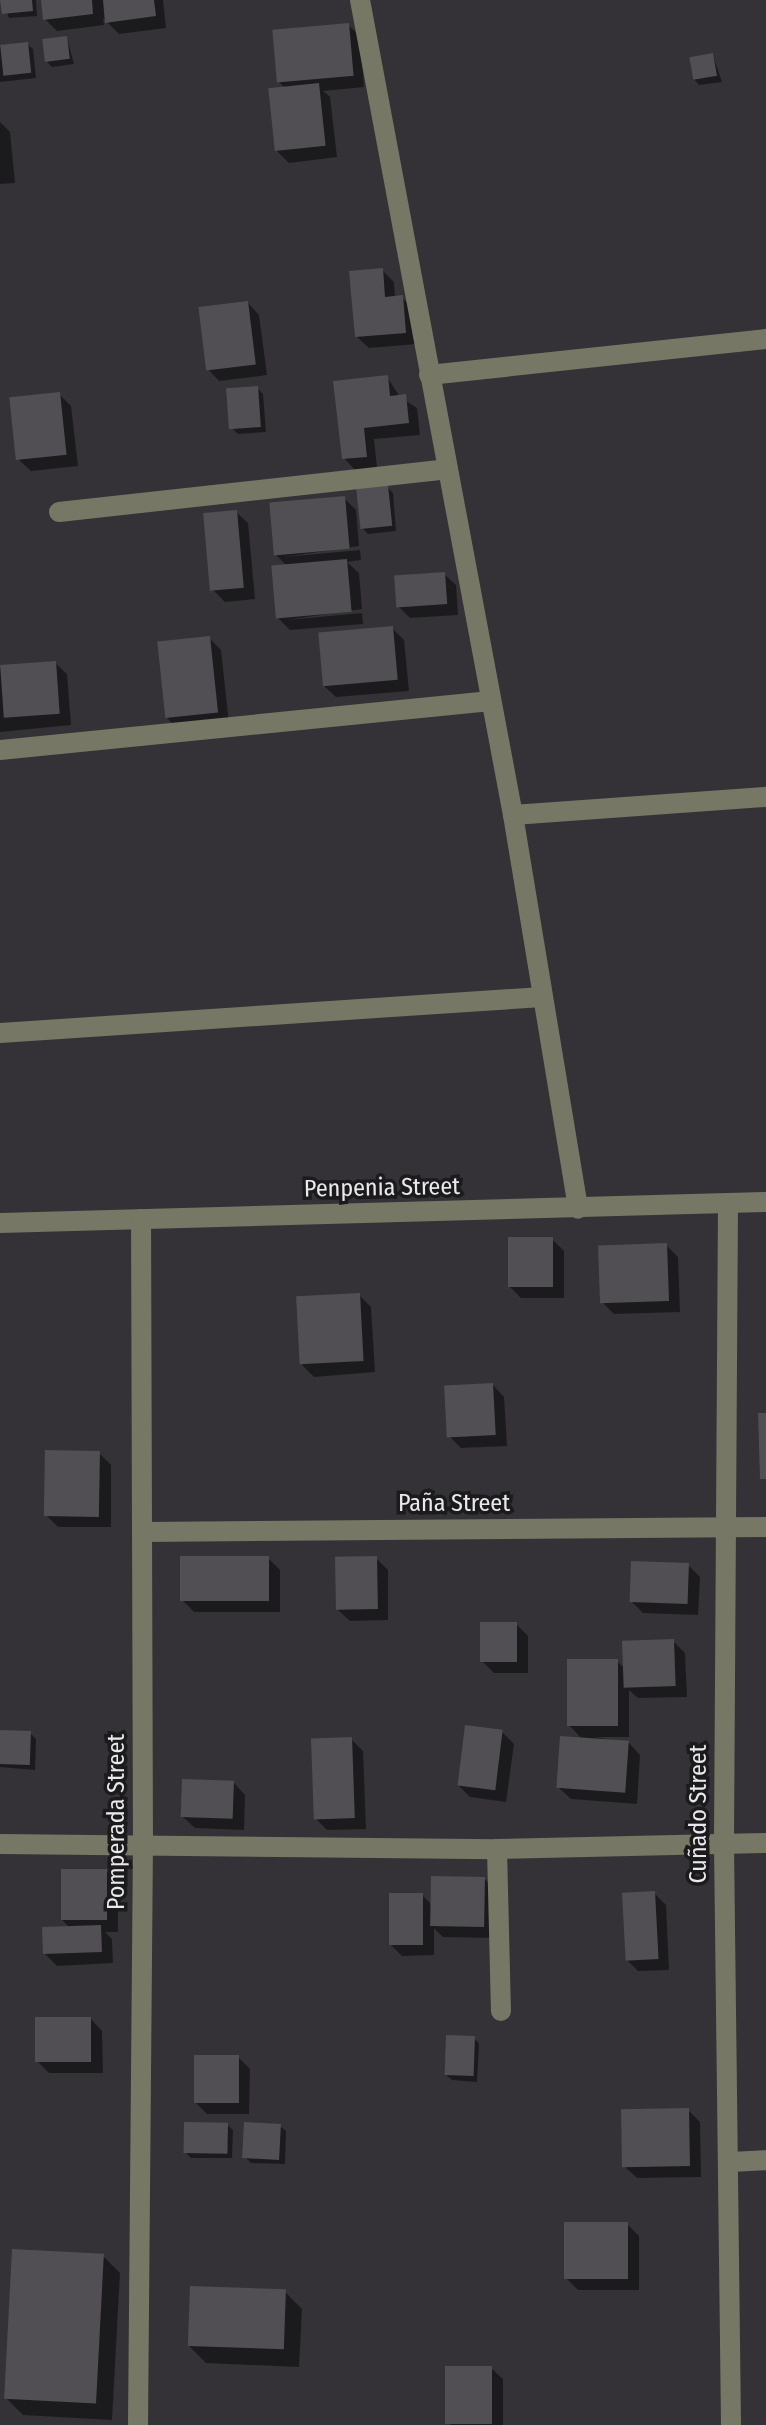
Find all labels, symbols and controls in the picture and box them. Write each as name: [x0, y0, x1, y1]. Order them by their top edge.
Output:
street label: Penpenia Street: [304, 1172, 460, 1204]
street label: Paña Street: [398, 1490, 510, 1518]
street label: Pomperada Street: [103, 1734, 131, 1910]
street label: Cuñado Street: [685, 1745, 713, 1883]

